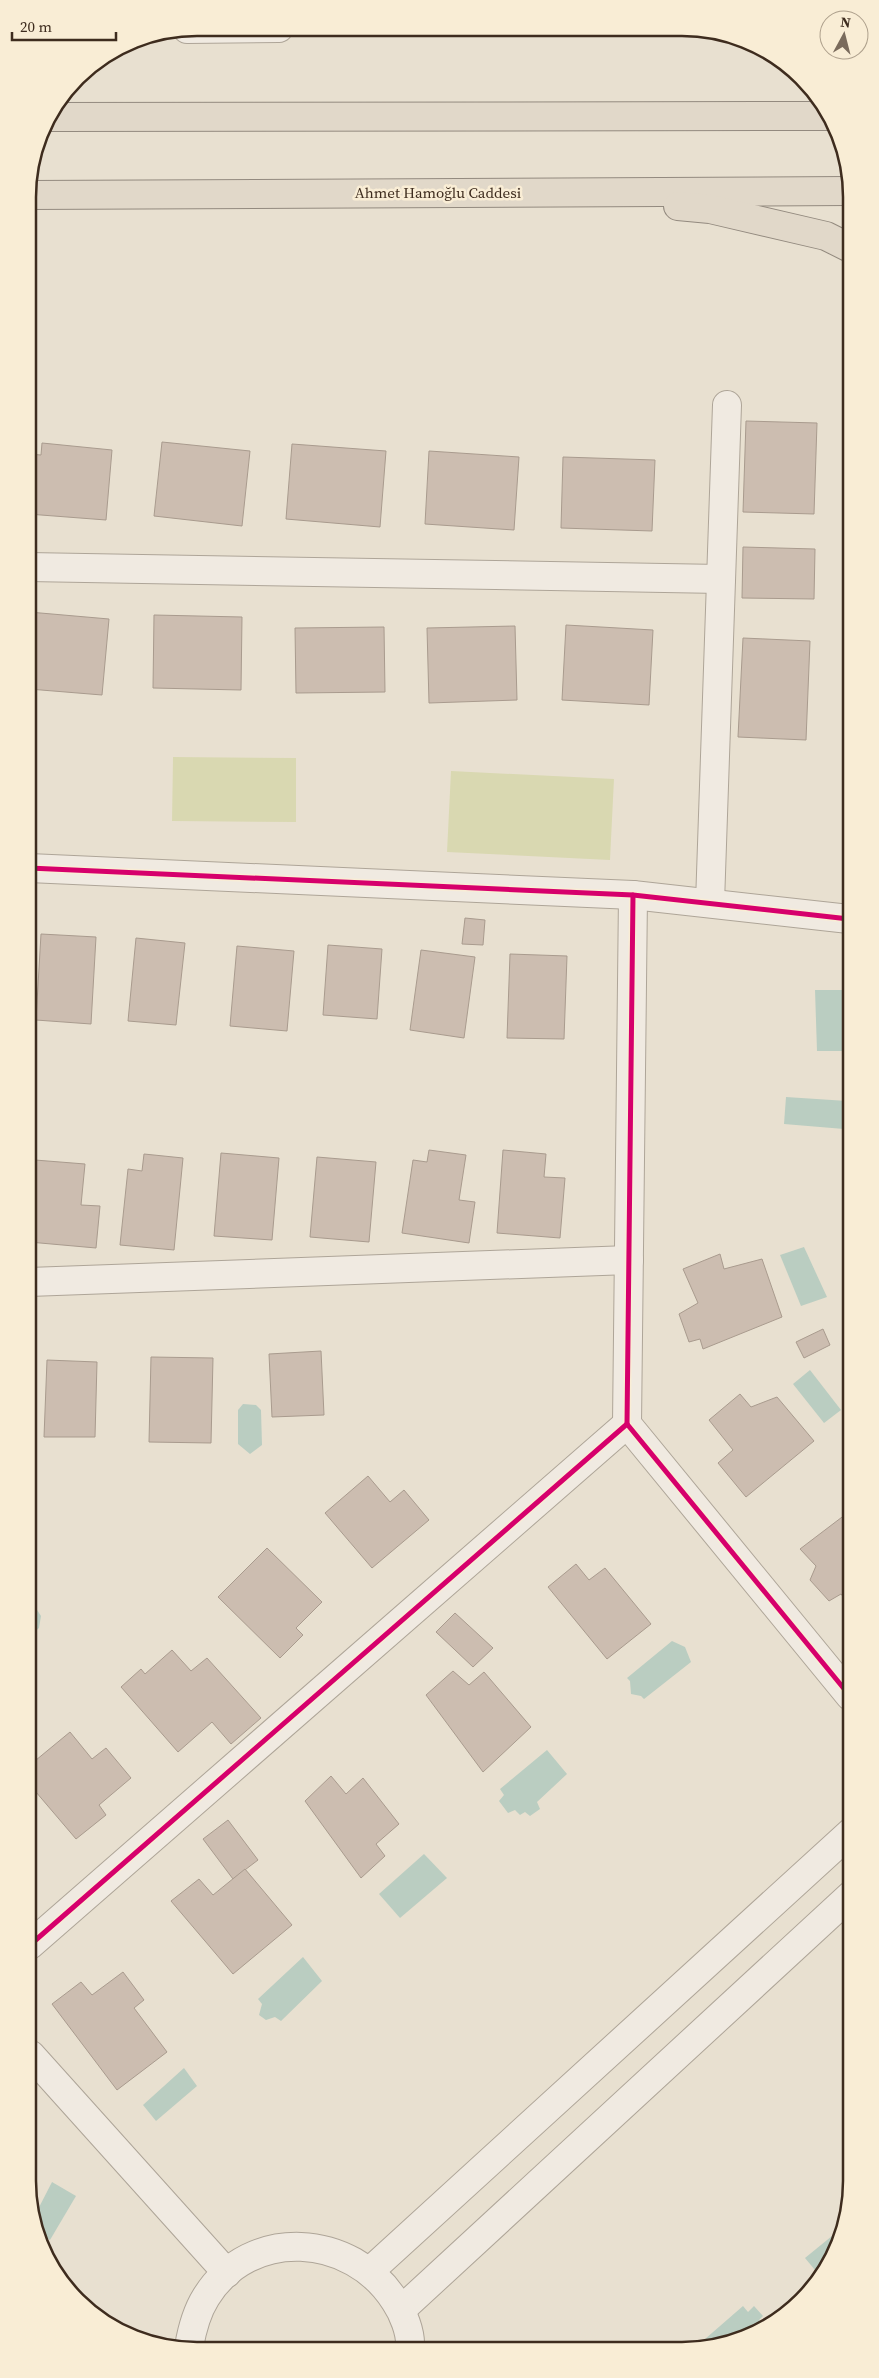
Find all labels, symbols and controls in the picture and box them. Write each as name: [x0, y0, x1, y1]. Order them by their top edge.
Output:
scale bar: [12, 10, 116, 42]
north arrow: [819, 10, 869, 60]
text: N: [839, 12, 852, 33]
text: 20 m: [20, 16, 52, 37]
street label: Ahmet Hamoğlu Caddesi: [355, 182, 521, 203]

